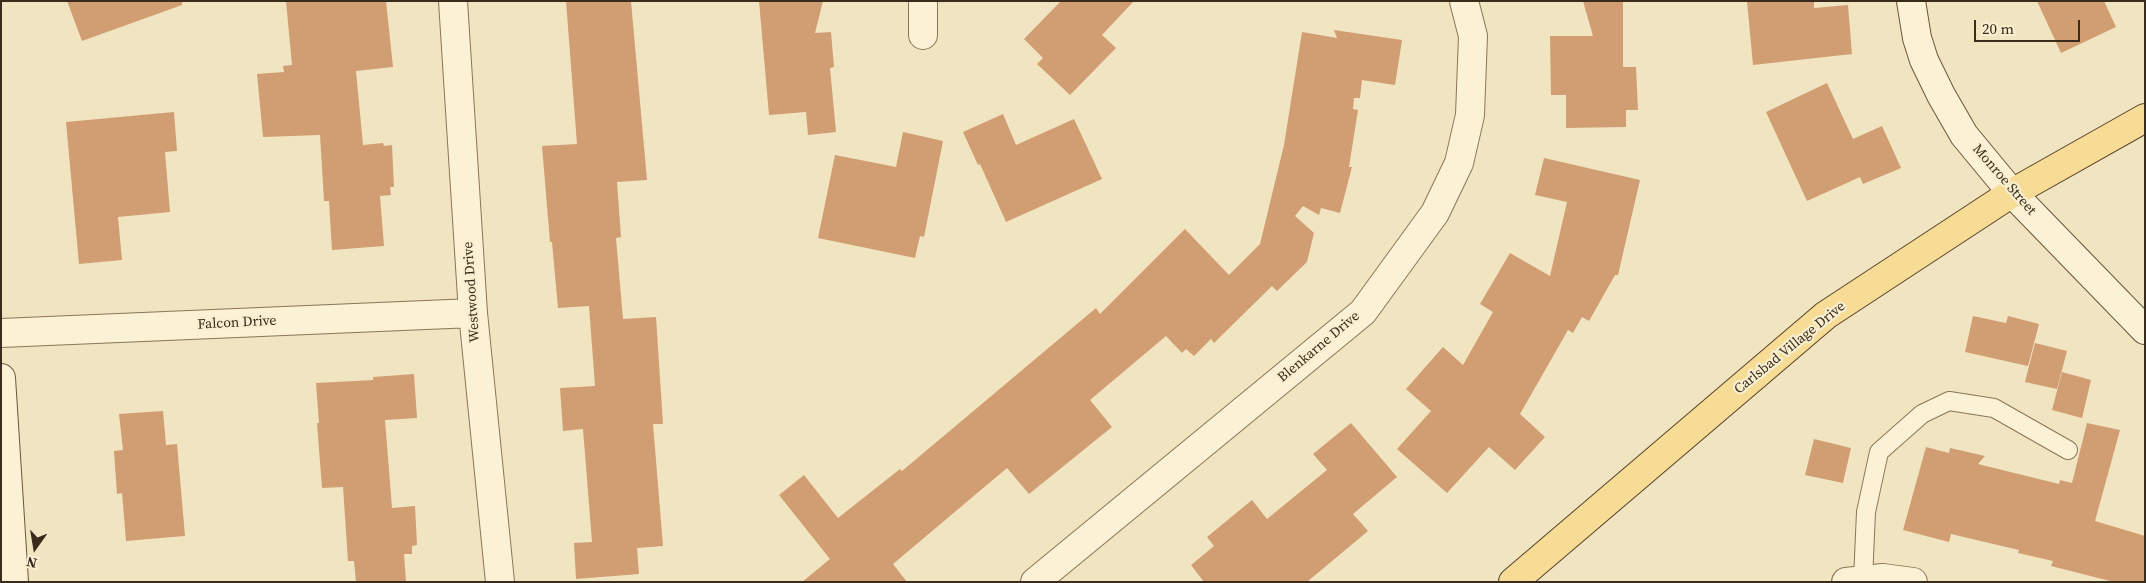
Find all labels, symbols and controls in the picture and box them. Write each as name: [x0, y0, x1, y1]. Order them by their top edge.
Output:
scale bar: [1976, 10, 2082, 42]
text: 20 m: [1982, 18, 2014, 39]
street label: Monroe Street: [1969, 141, 2039, 219]
street label: Westwood Drive: [460, 241, 484, 343]
street label: Carlsbad Village Drive: [1731, 298, 1849, 398]
street label: Blenkarne Drive: [1275, 308, 1363, 386]
street label: Falcon Drive: [197, 313, 277, 333]
north arrow: [10, 523, 60, 573]
text: N: [24, 552, 39, 574]

